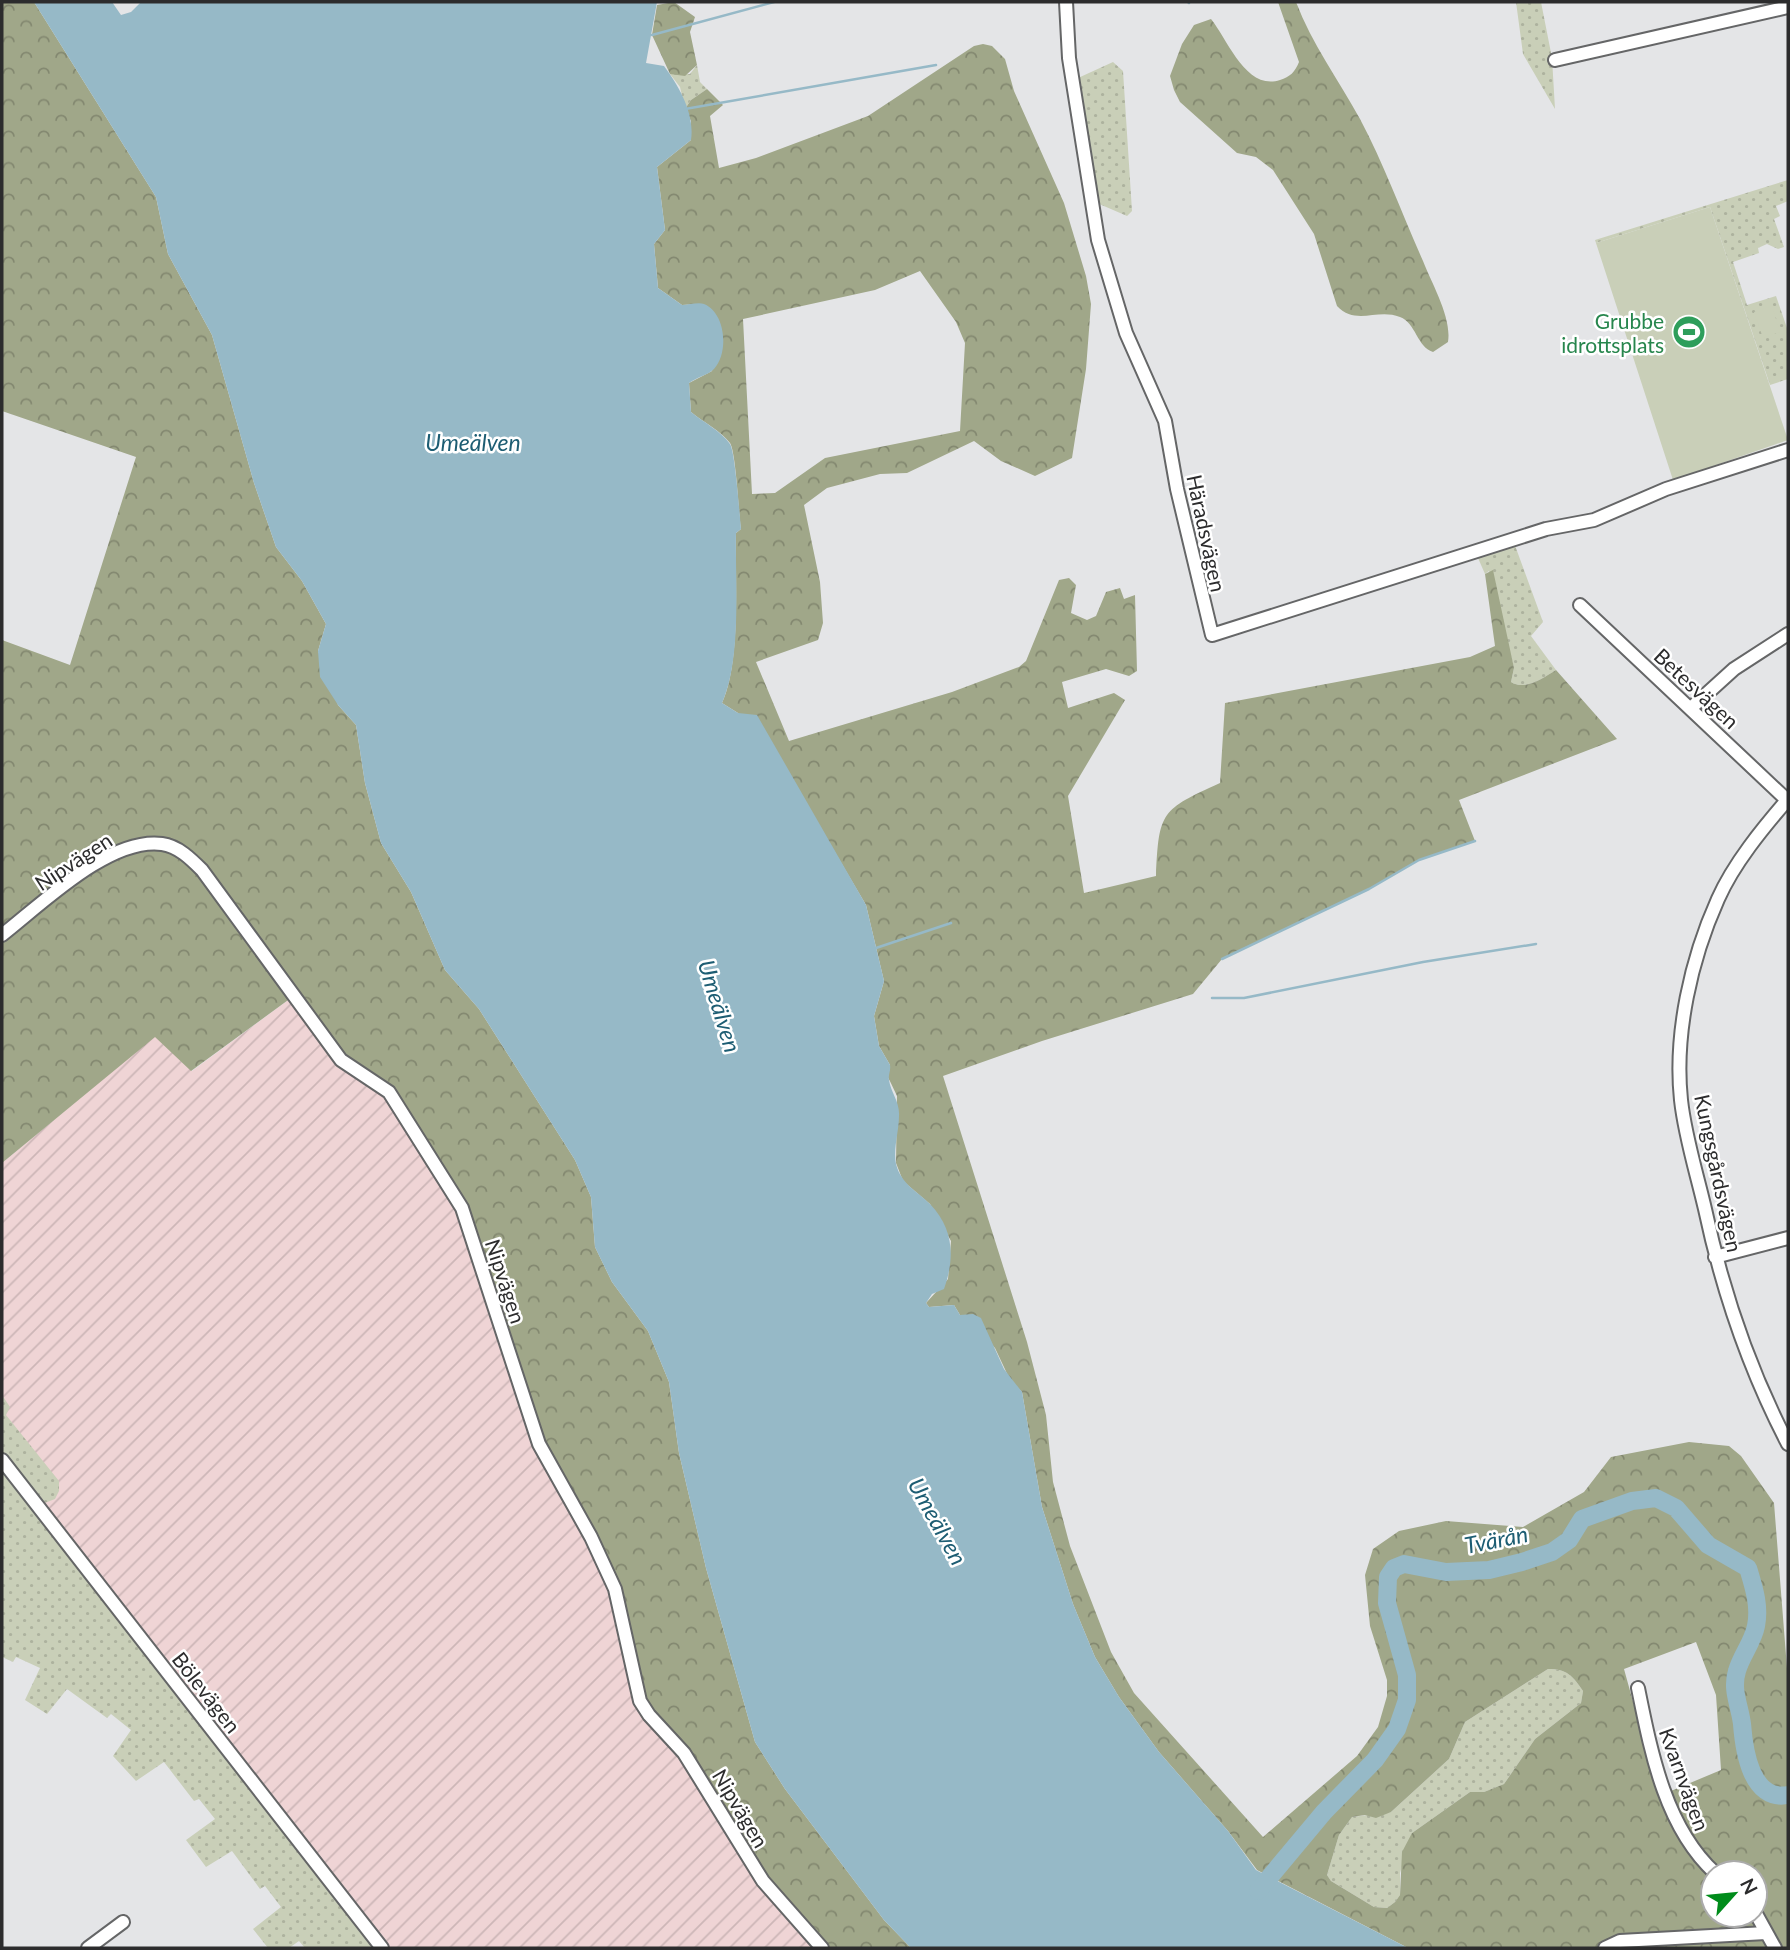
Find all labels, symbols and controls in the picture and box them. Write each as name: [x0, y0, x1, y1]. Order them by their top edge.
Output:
place label: Grubbe idrottsplats: [1561, 308, 1664, 357]
sports icon: Grubbe idrottsplats: [1670, 313, 1708, 351]
water label: Umeälven: [425, 428, 521, 456]
street label: Häradsvägen: [1182, 472, 1232, 594]
street label: Betesvägen: [1650, 643, 1744, 733]
street label: Nipvägen: [30, 827, 116, 895]
water label: Umeälven: [693, 956, 747, 1056]
street label: Kungsgårdsvägen: [1690, 1092, 1748, 1254]
street label: Nipvägen: [481, 1236, 531, 1326]
water label: Umeälven: [903, 1472, 973, 1570]
water label: Tvärån: [1462, 1519, 1530, 1559]
street label: Bölevägen: [168, 1647, 246, 1737]
street label: Kvarnvägen: [1655, 1724, 1715, 1834]
street label: Nipvägen: [708, 1764, 774, 1852]
north arrow: [1699, 1859, 1769, 1929]
text: N: [1736, 1874, 1763, 1898]

